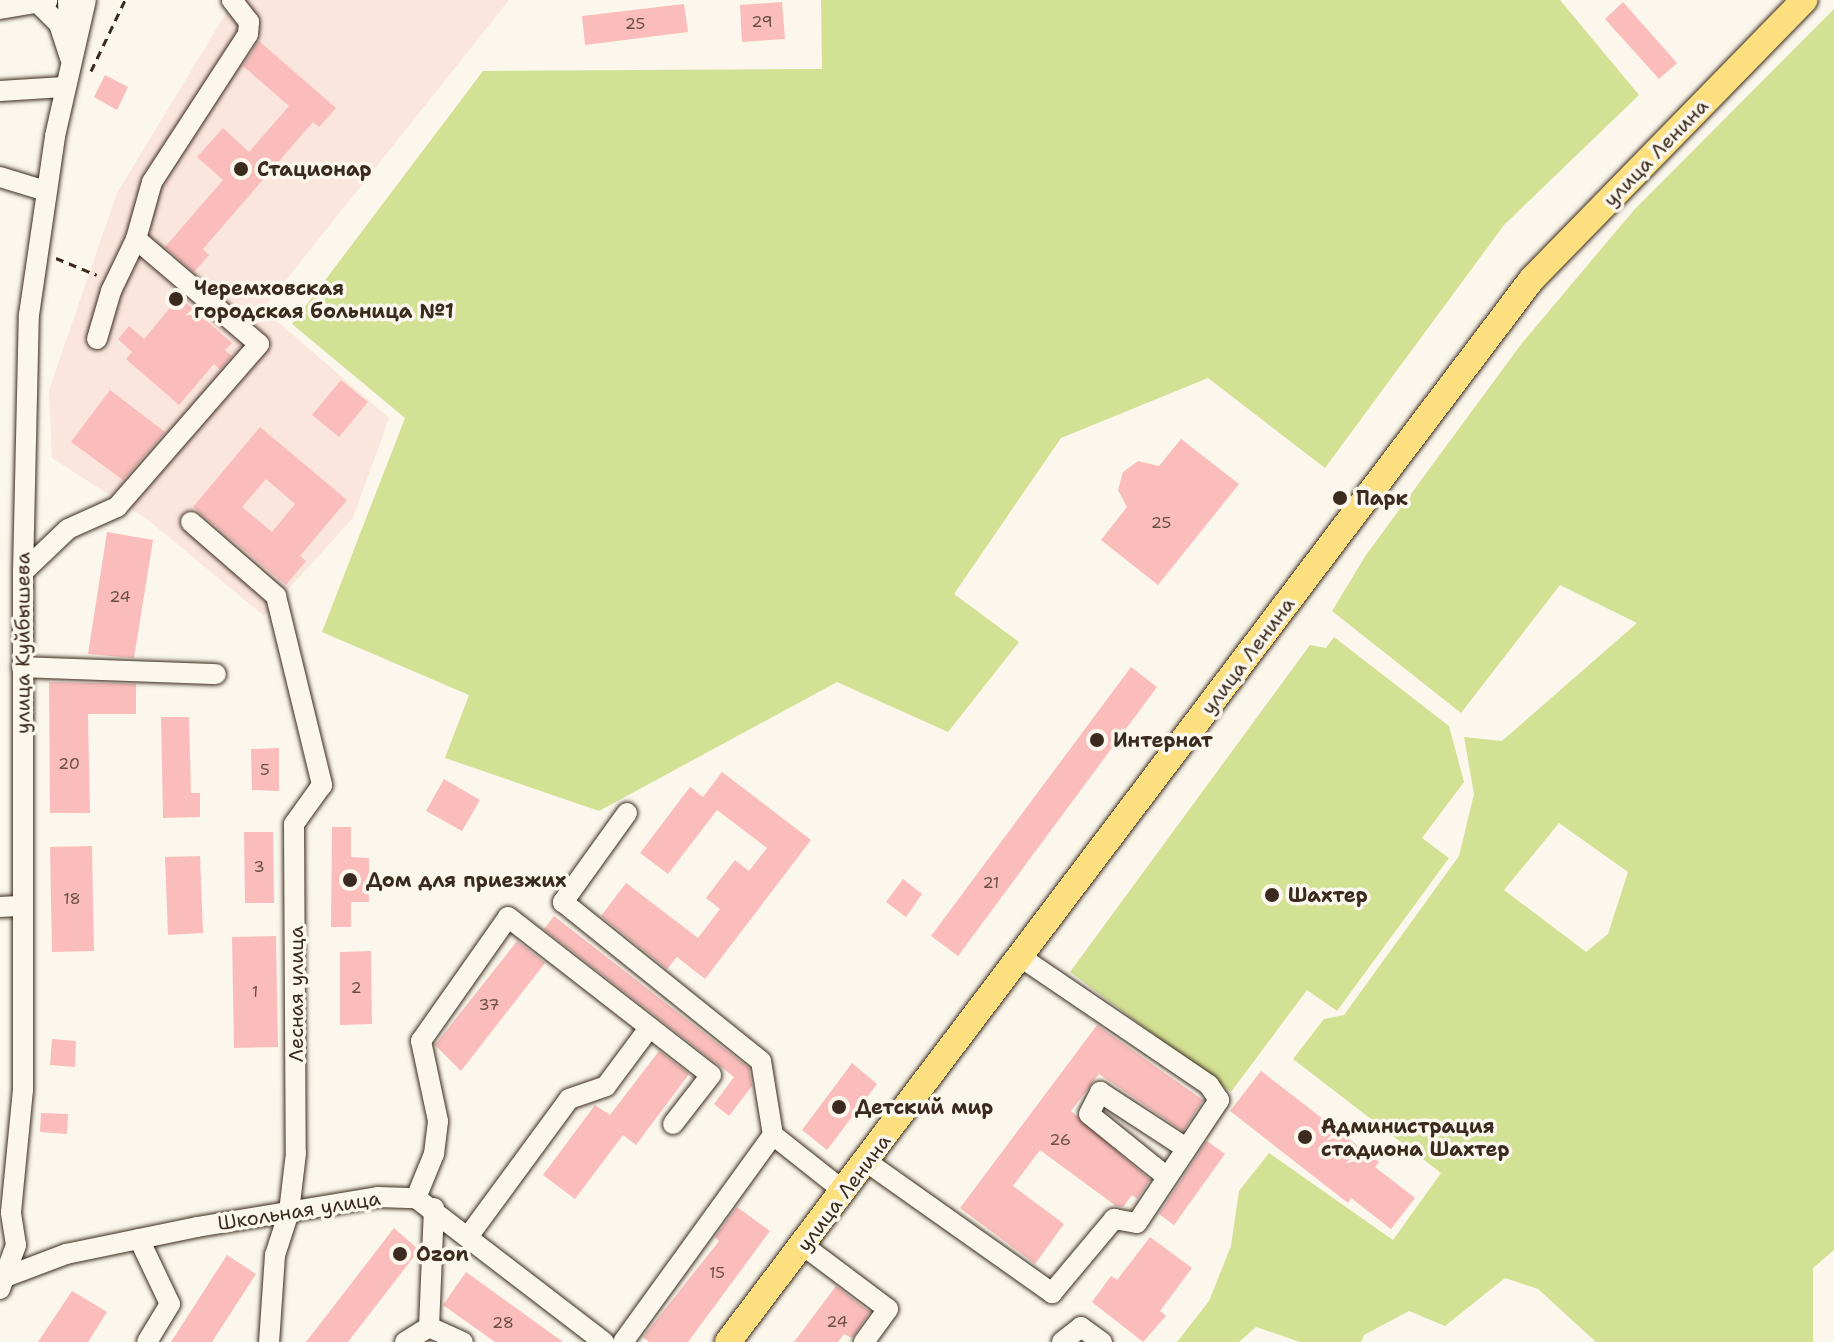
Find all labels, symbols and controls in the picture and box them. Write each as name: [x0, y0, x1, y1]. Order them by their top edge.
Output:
house number: 29: [751, 12, 773, 32]
house number: 25: [625, 14, 645, 34]
street label: улица Ленина: [1599, 94, 1713, 212]
place label: Стационар: [257, 157, 372, 181]
marker: Стационар: [232, 160, 250, 178]
place label: Черемховская городская больница №1: [194, 276, 454, 323]
marker: Черемховская городская больница №1: [165, 288, 187, 310]
place label: Парк: [1356, 486, 1408, 510]
marker: Парк: [1331, 489, 1349, 507]
house number: 25: [1151, 513, 1171, 533]
street label: улица Куйбышева: [11, 552, 35, 734]
house number: 24: [109, 587, 131, 607]
street label: улица Ленина: [1196, 593, 1300, 719]
place label: Интернат: [1113, 728, 1213, 752]
marker: Интернат: [1088, 731, 1106, 749]
house number: 20: [58, 754, 80, 774]
house number: 5: [260, 760, 270, 780]
house number: 3: [253, 857, 265, 877]
place label: Дом для приезжих: [366, 868, 567, 892]
marker: Дом для приезжих: [341, 871, 359, 889]
house number: 21: [982, 873, 1000, 893]
place label: Шахтер: [1288, 883, 1368, 907]
marker: Шахтер: [1263, 886, 1281, 904]
house number: 18: [63, 889, 81, 909]
street label: Лесная улица: [284, 926, 308, 1062]
house number: 2: [350, 978, 362, 998]
house number: 1: [252, 982, 258, 1002]
house number: 37: [478, 995, 500, 1015]
place label: Детский мир: [855, 1095, 993, 1119]
marker: Детский мир: [830, 1098, 848, 1116]
place label: Администрация стадиона Шахтер: [1321, 1114, 1509, 1161]
marker: Администрация стадиона Шахтер: [1296, 1128, 1314, 1146]
street label: улица Ленина: [792, 1130, 896, 1256]
house number: 26: [1049, 1130, 1071, 1150]
street label: Школьная улица: [216, 1186, 382, 1236]
place label: Ozon: [416, 1242, 469, 1266]
marker: Ozon: [391, 1245, 409, 1263]
house number: 15: [709, 1263, 725, 1283]
house number: 24: [826, 1312, 848, 1332]
house number: 28: [492, 1313, 514, 1333]

